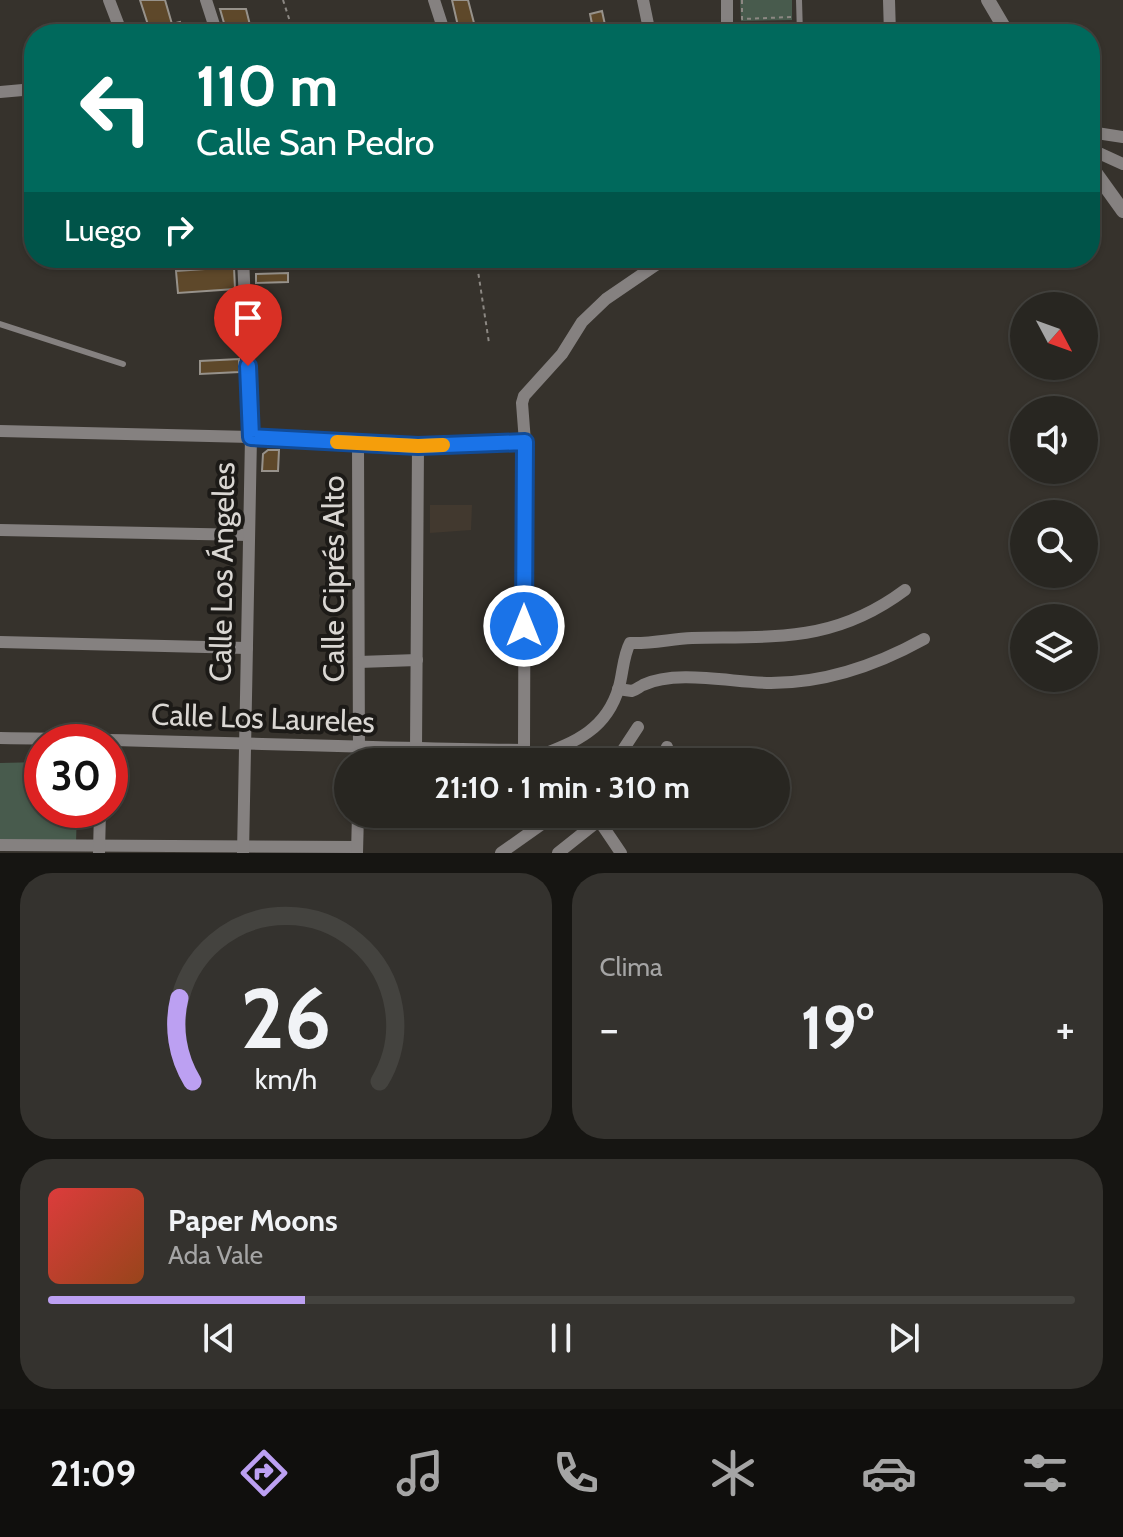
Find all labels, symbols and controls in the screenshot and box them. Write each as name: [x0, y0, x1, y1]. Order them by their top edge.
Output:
text: 110 m: [196, 52, 338, 120]
icon: left: [64, 56, 168, 160]
text: Calle San Pedro: [196, 120, 435, 164]
icon: right: [157, 208, 201, 252]
text: Luego: [64, 212, 141, 249]
pin: [214, 284, 282, 366]
north arrow: [1010, 292, 1098, 380]
map controls: [1010, 292, 1098, 692]
icon: arrive: [226, 296, 270, 340]
button: sound: [1010, 396, 1098, 484]
street label: Calle Los Ángeles: [202, 462, 242, 682]
street label: Calle Ciprés Alto: [315, 476, 352, 682]
button: search: [1010, 500, 1098, 588]
position arrow: [482, 584, 566, 668]
button: layers: [1010, 604, 1098, 692]
street label: Calle Los Laureles: [151, 696, 375, 740]
speed limit sign: 30: [24, 724, 128, 828]
text: 21:10 · 1 min · 310 m: [434, 769, 690, 806]
text: Clima: [600, 951, 662, 983]
text: 26: [240, 968, 331, 1069]
text: 19°: [801, 991, 874, 1064]
text: −: [600, 1002, 619, 1055]
text: +: [1056, 1002, 1075, 1055]
text: km/h: [254, 1061, 317, 1096]
text: Paper Moons: [168, 1202, 338, 1239]
text: Ada Vale: [168, 1239, 263, 1271]
icon: previous: [197, 1316, 241, 1360]
icon: pause: [539, 1316, 583, 1360]
icon: next: [882, 1316, 926, 1360]
icon: directions: [236, 1445, 292, 1501]
icon: music: [392, 1445, 448, 1501]
icon: phone: [548, 1445, 604, 1501]
icon: climate: [705, 1445, 761, 1501]
icon: car: [861, 1445, 917, 1501]
icon: filters: [1017, 1445, 1073, 1501]
text: 21:09: [50, 1451, 136, 1495]

